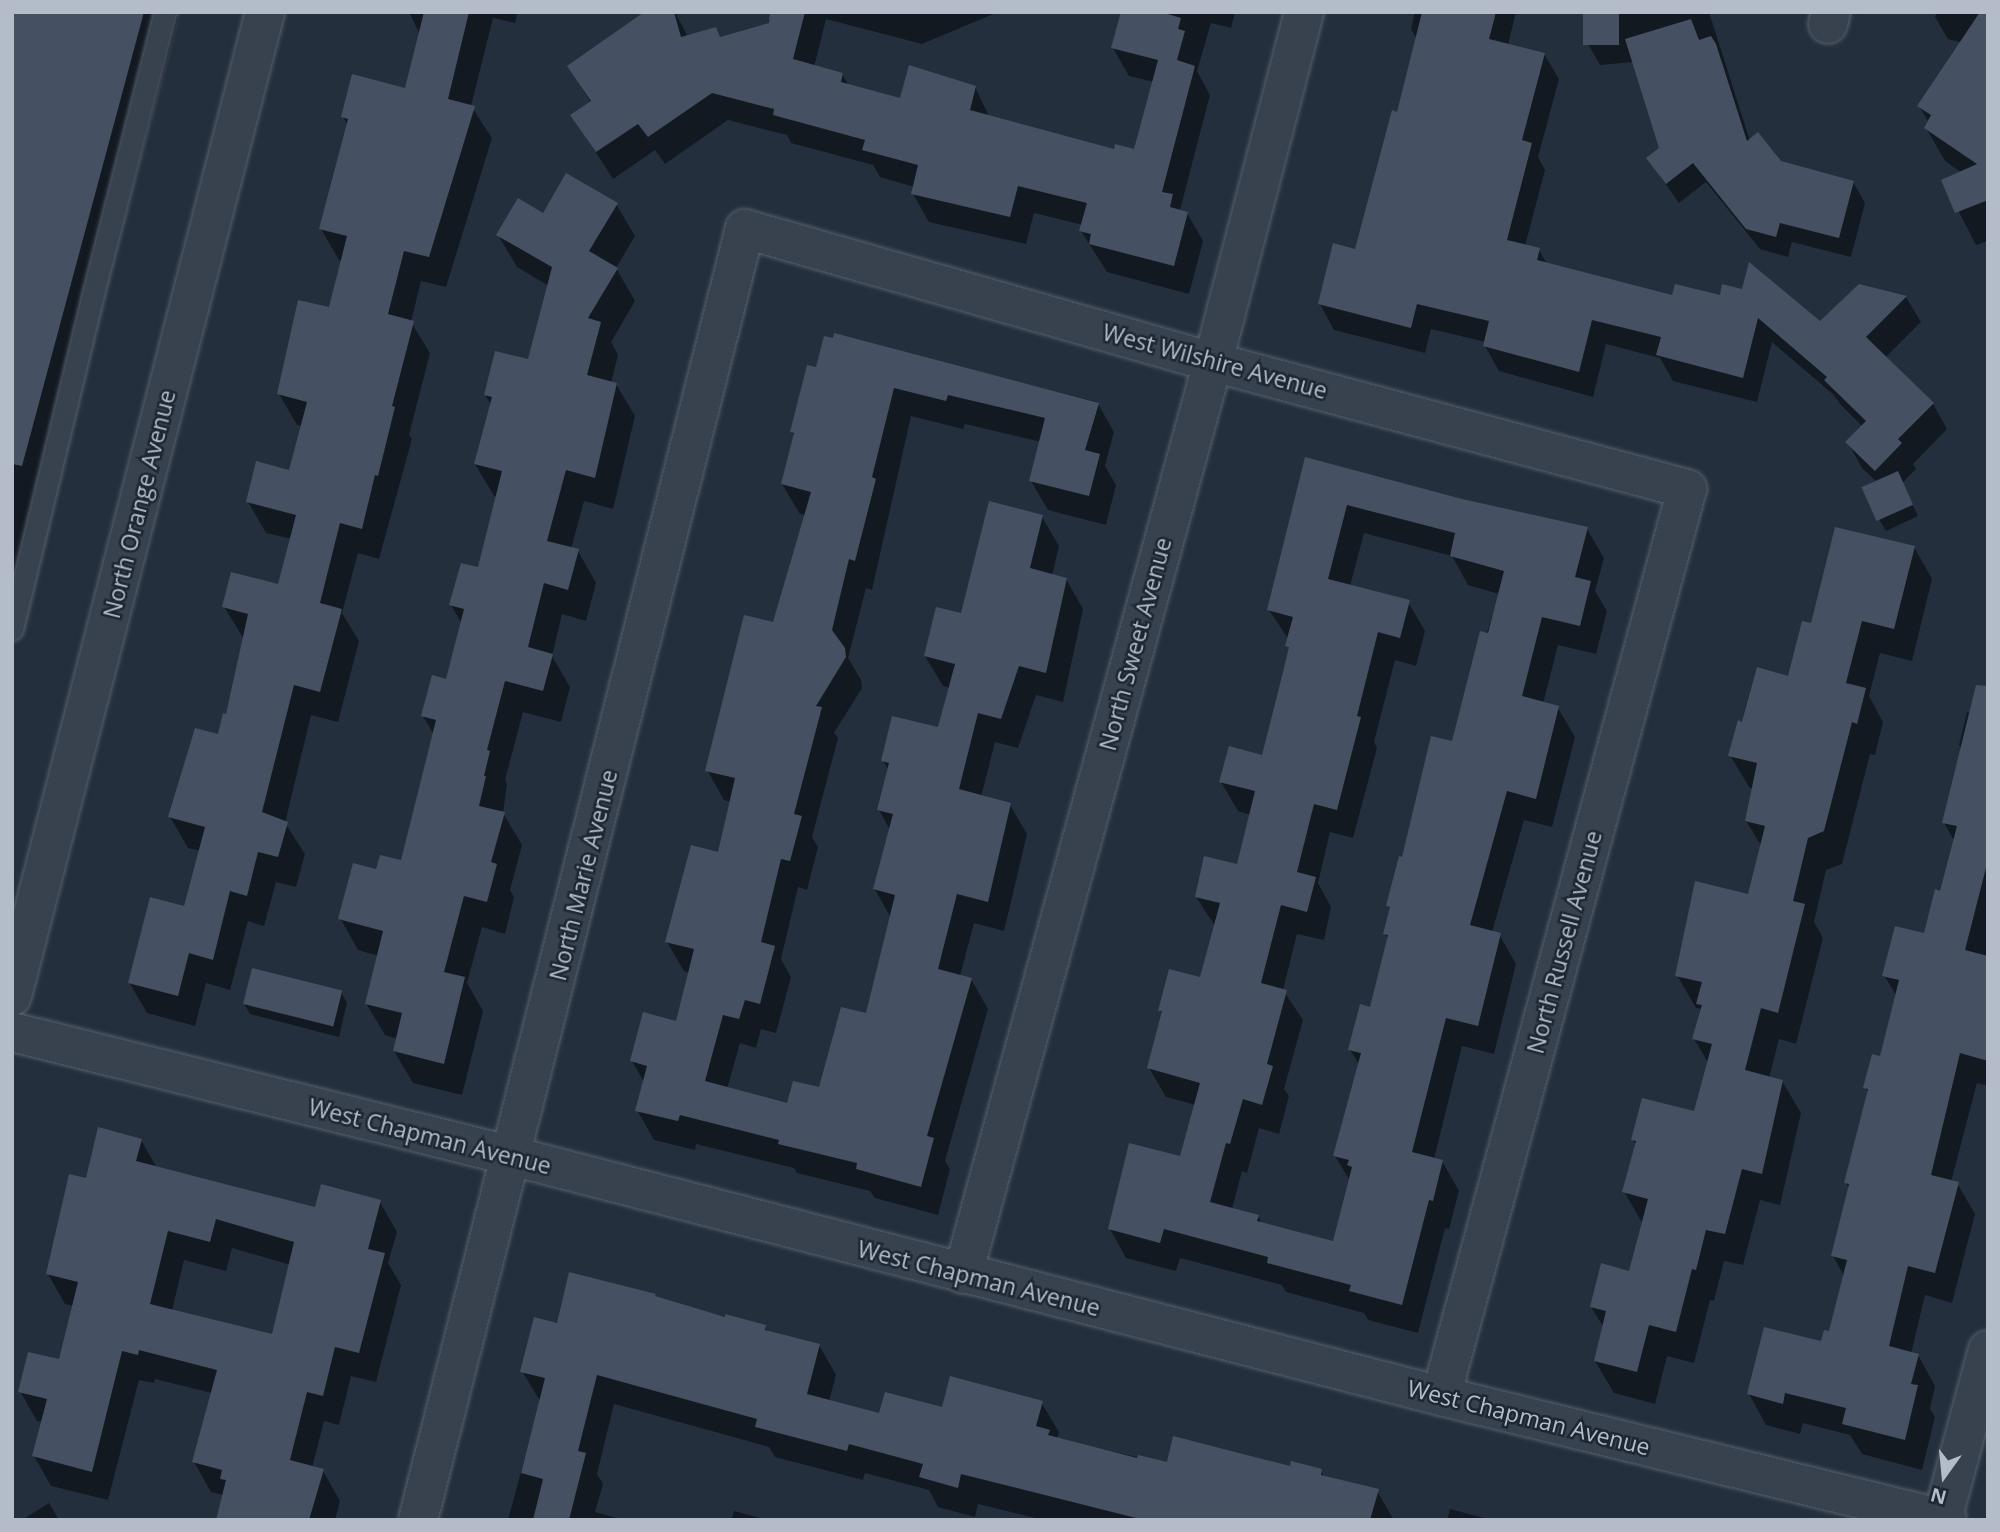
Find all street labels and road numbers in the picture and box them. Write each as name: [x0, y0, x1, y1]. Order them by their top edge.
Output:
street label: West Wilshire Avenue: [1100, 318, 1330, 404]
street label: North Orange Avenue: [97, 387, 181, 621]
street label: North Sweet Avenue: [1093, 534, 1177, 754]
street label: North Marie Avenue: [543, 767, 623, 983]
street label: North Russell Avenue: [1521, 828, 1607, 1056]
street label: West Chapman Avenue: [306, 1092, 554, 1180]
street label: West Chapman Avenue: [855, 1234, 1103, 1322]
street label: West Chapman Avenue: [1405, 1373, 1653, 1461]

